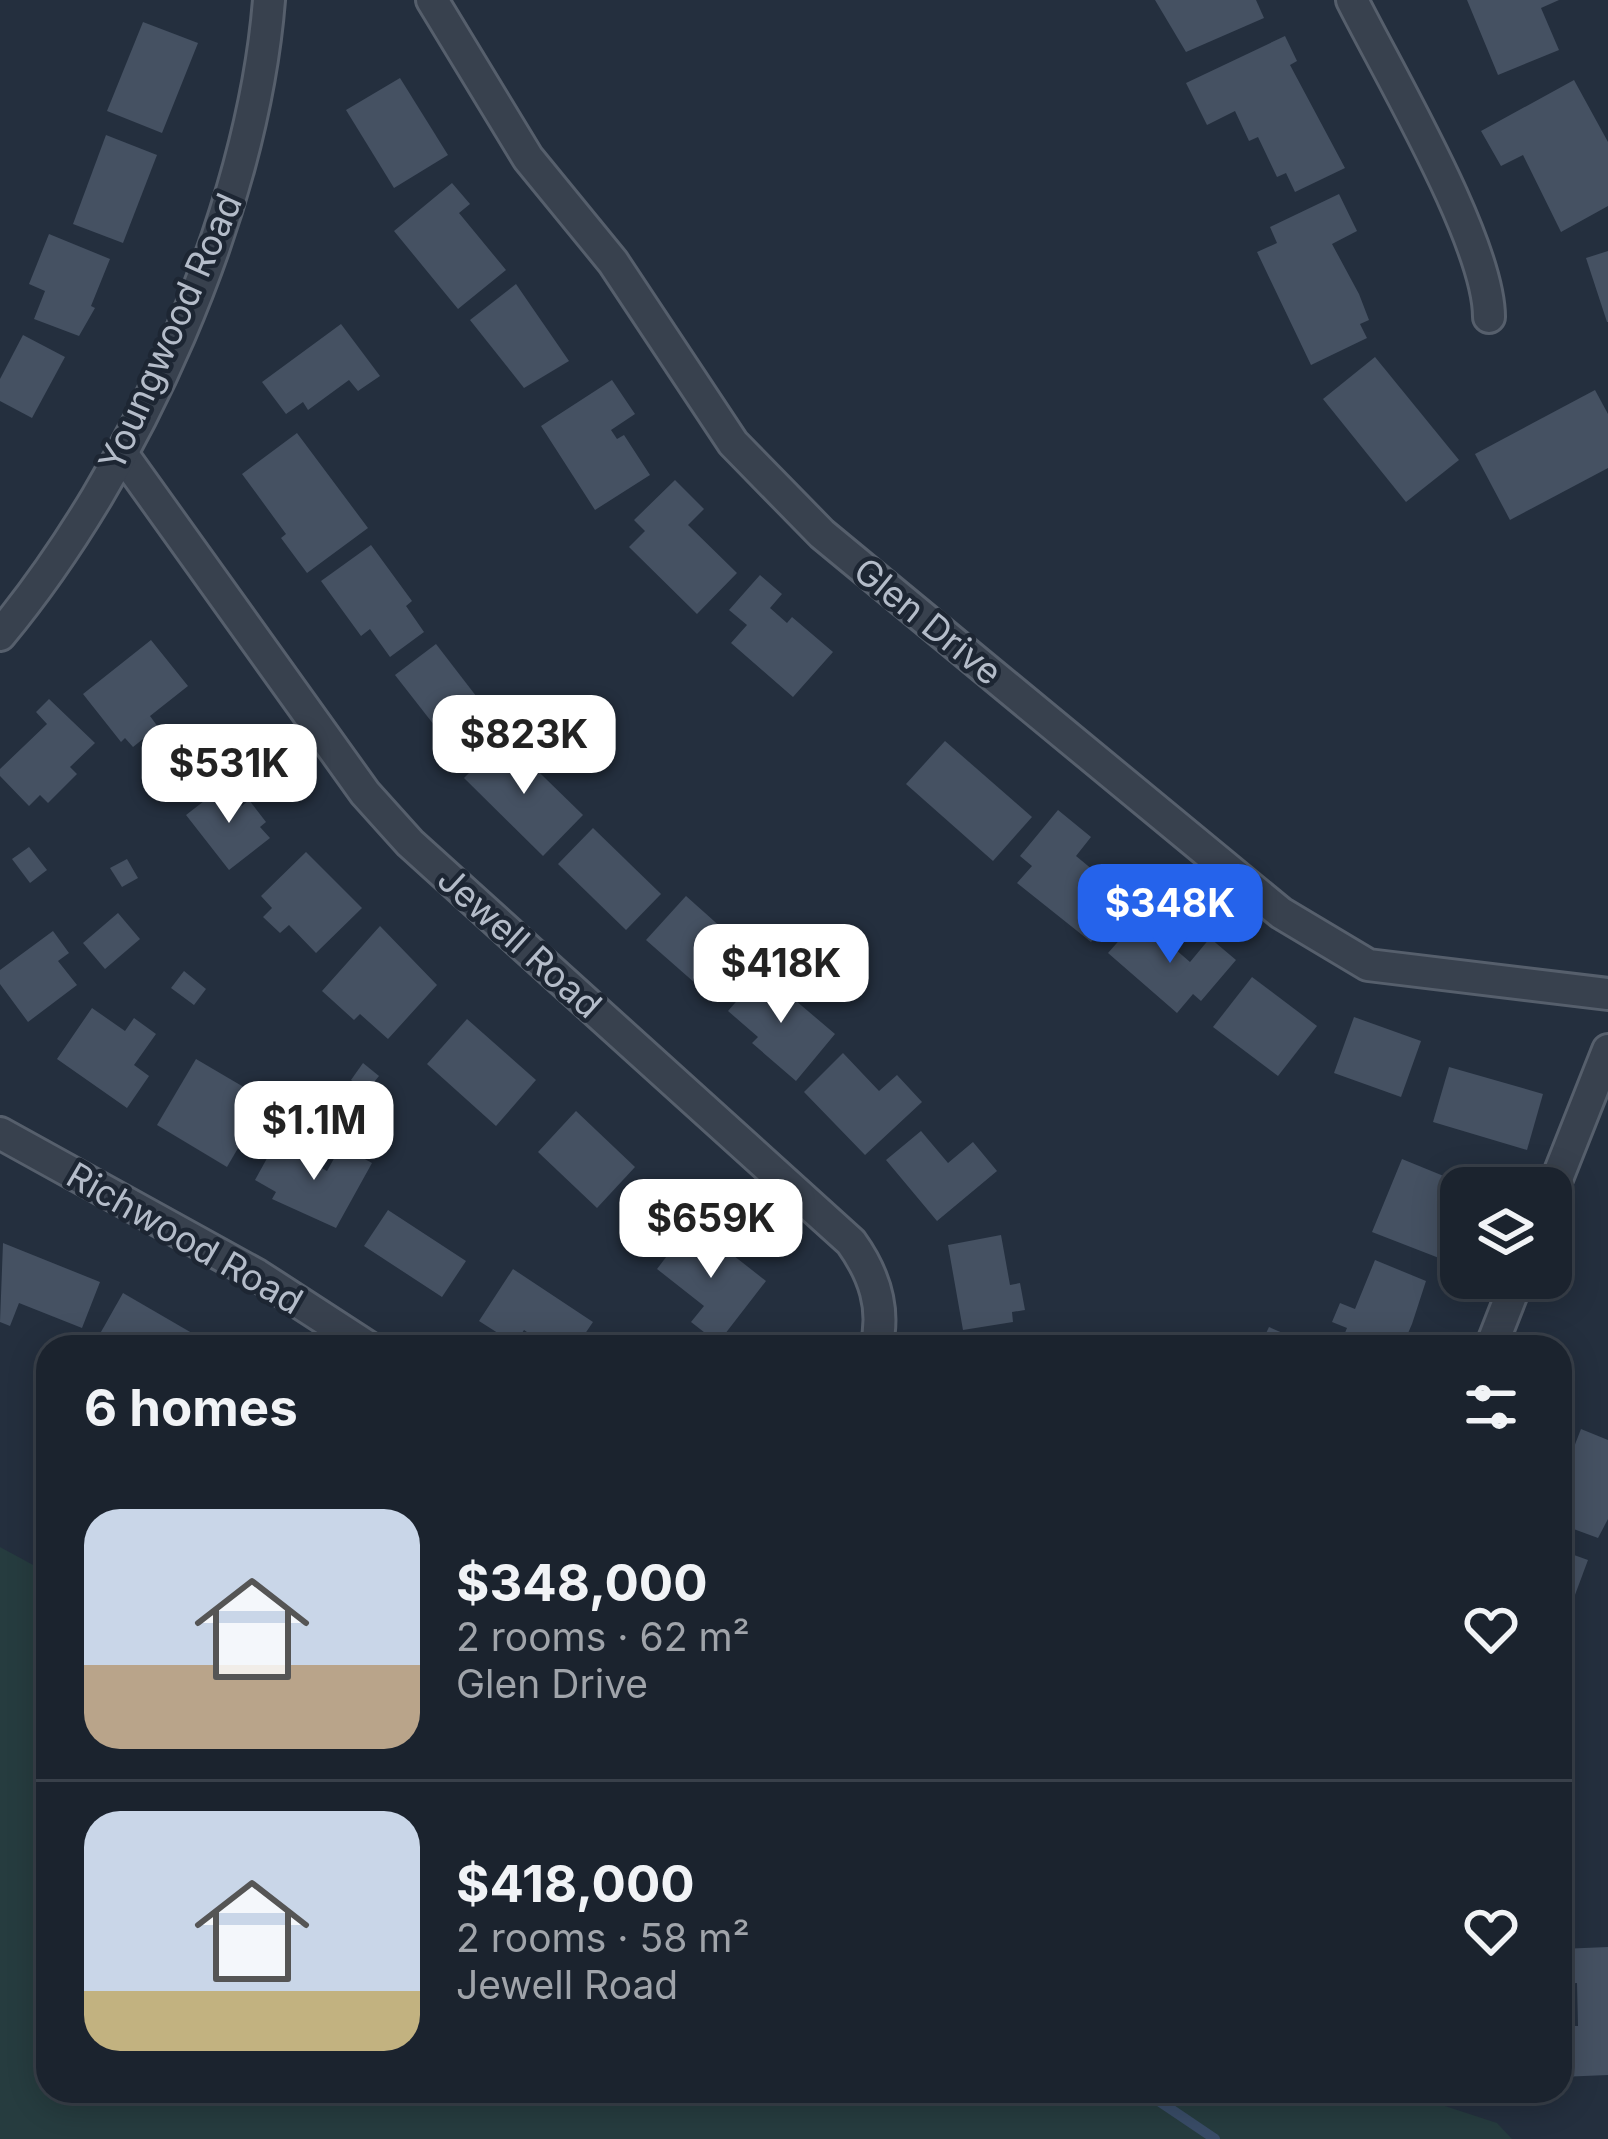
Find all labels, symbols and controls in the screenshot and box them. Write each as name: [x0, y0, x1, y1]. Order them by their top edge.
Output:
street label: Youngwood Road: [89, 187, 251, 477]
street label: Glen Drive: [845, 548, 1011, 694]
pin: $823K: [440, 695, 608, 797]
text: $823K: [460, 710, 588, 757]
pin: $531K: [145, 724, 313, 826]
text: $531K: [169, 739, 289, 786]
street label: Jewell Road: [429, 857, 611, 1027]
pin: $348K: [1086, 864, 1254, 966]
text: $348K: [1105, 879, 1235, 926]
pin: $418K: [697, 924, 865, 1026]
text: $418K: [721, 939, 841, 986]
pin: $1.1M: [230, 1081, 398, 1183]
text: $1.1M: [261, 1096, 367, 1143]
street label: Richwood Road: [59, 1153, 311, 1323]
map controls: [1440, 1167, 1572, 1299]
button: layers: [1440, 1167, 1572, 1299]
pin: $659K: [627, 1179, 795, 1281]
text: $659K: [646, 1194, 776, 1241]
icon: filters: [1458, 1374, 1524, 1440]
text: 6 homes: [84, 1377, 298, 1438]
text: $348,000: [456, 1552, 708, 1613]
icon: home: [180, 1557, 324, 1701]
icon: heart: [1458, 1596, 1524, 1662]
text: 2 rooms · 62 m²: [456, 1613, 750, 1660]
text: Glen Drive: [456, 1660, 648, 1707]
text: $418,000: [456, 1853, 695, 1914]
icon: home: [180, 1859, 324, 2003]
icon: heart: [1458, 1898, 1524, 1964]
text: 2 rooms · 58 m²: [456, 1914, 750, 1961]
text: Jewell Road: [456, 1961, 678, 2008]

